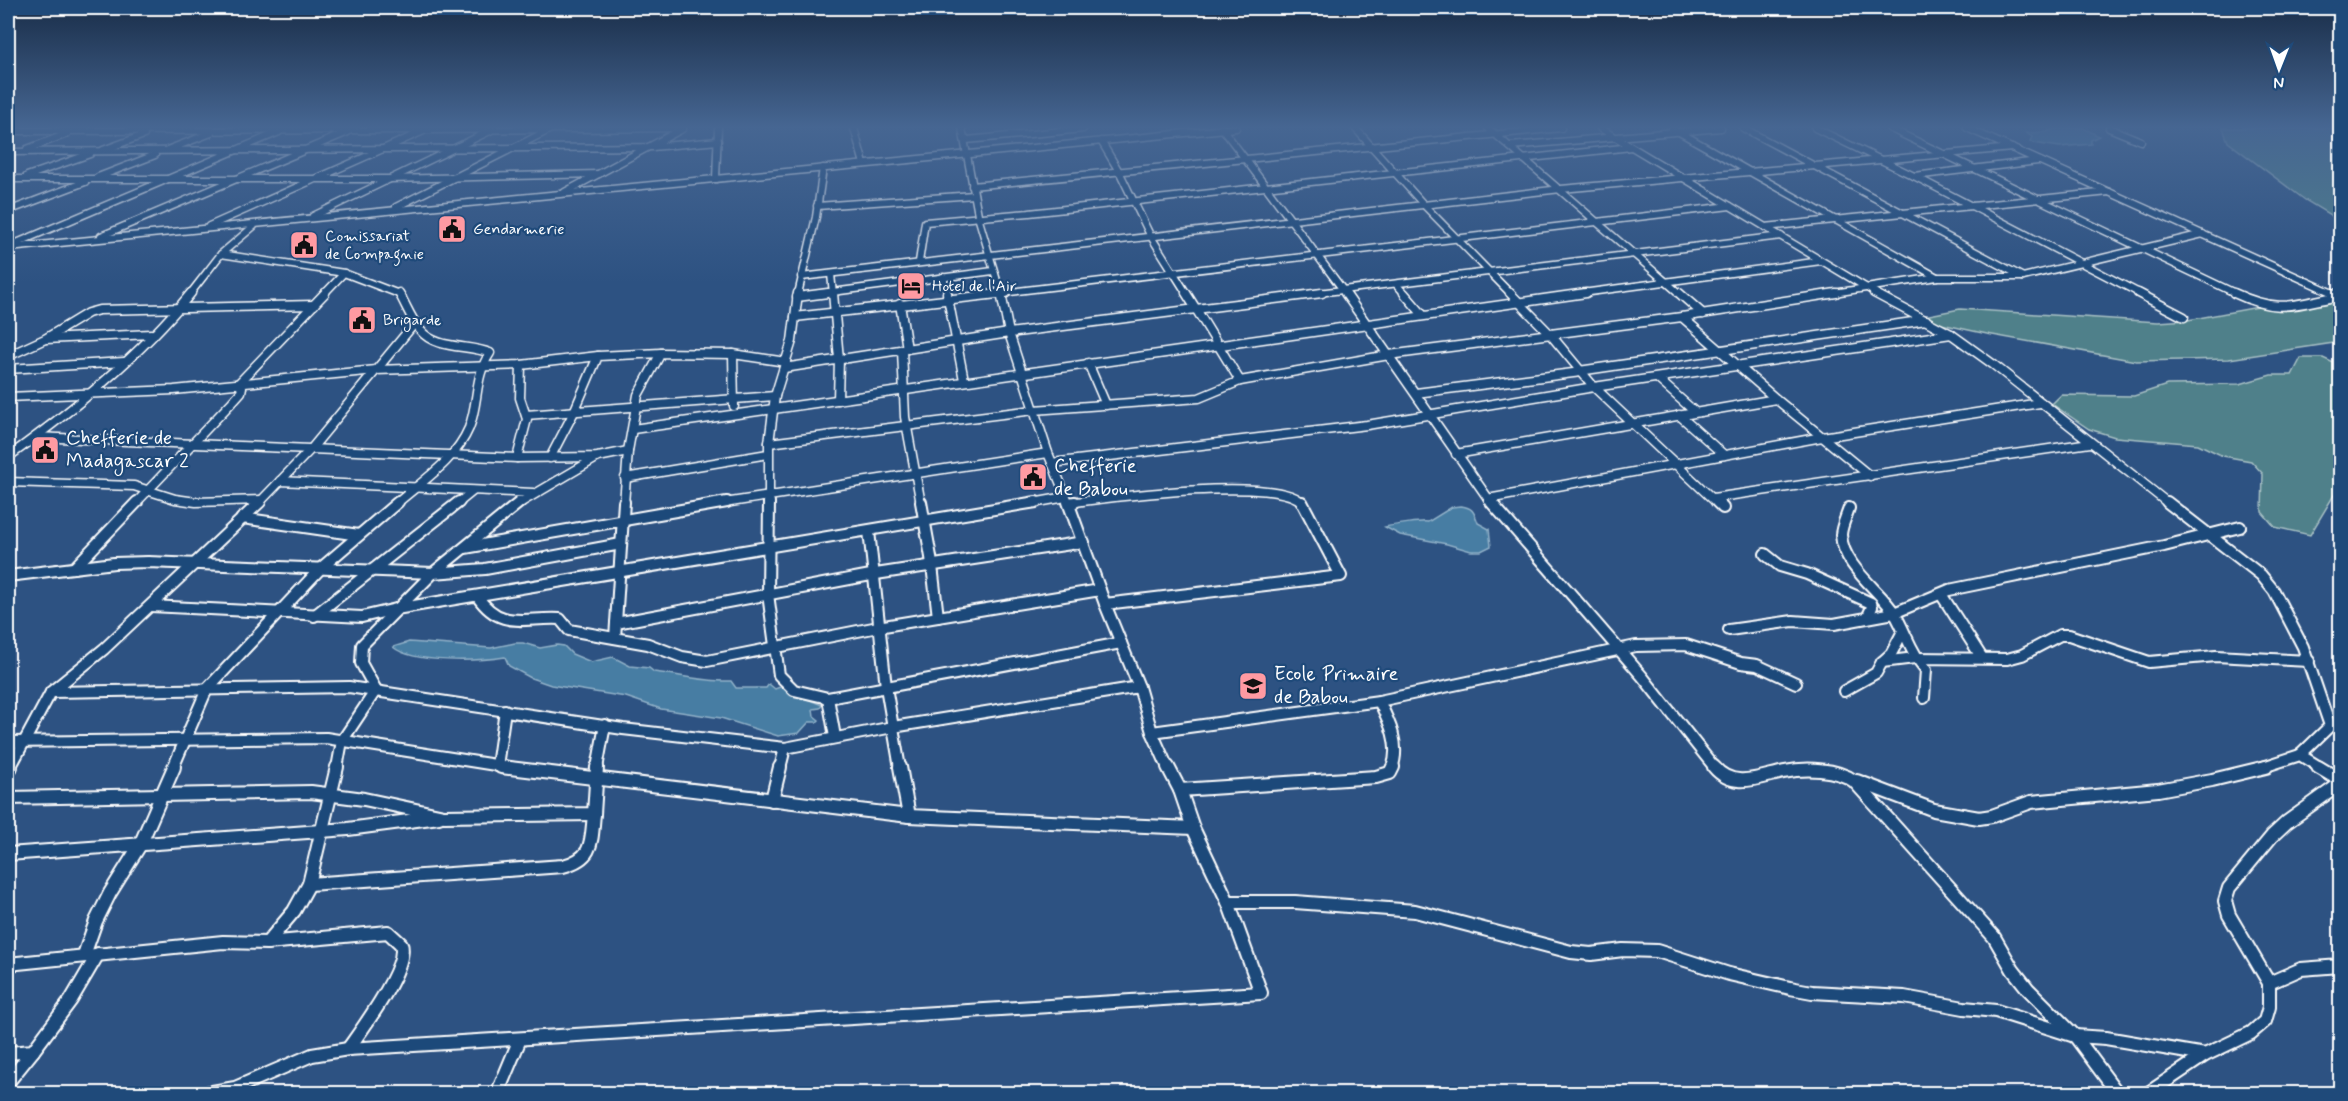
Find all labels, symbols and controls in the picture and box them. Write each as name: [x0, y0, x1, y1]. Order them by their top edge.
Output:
north arrow: [2249, 39, 2309, 99]
text: N: [2273, 72, 2284, 93]
public building icon: Gendarmerie: [436, 213, 468, 245]
place label: Gendarmerie: [473, 219, 564, 240]
place label: Comissariat de Compagnie: [325, 226, 424, 266]
public building icon: Comissariat de Compagnie: [288, 229, 320, 261]
hotel icon: Hotel de l'Air: [895, 270, 927, 302]
place label: Hotel de l'Air: [932, 276, 1017, 297]
public building icon: Brigarde: [346, 304, 378, 336]
place label: Brigarde: [383, 310, 442, 332]
place label: Chefferie de Madagascar 2: [66, 425, 189, 476]
public building icon: Chefferie de Madagascar 2: [29, 434, 61, 466]
place label: Chefferie de Babou: [1054, 453, 1137, 503]
public building icon: Chefferie de Babou: [1017, 461, 1049, 493]
place label: Ecole Primaire de Babou: [1274, 661, 1399, 711]
school or university icon: Ecole Primaire de Babou: [1237, 670, 1269, 702]

